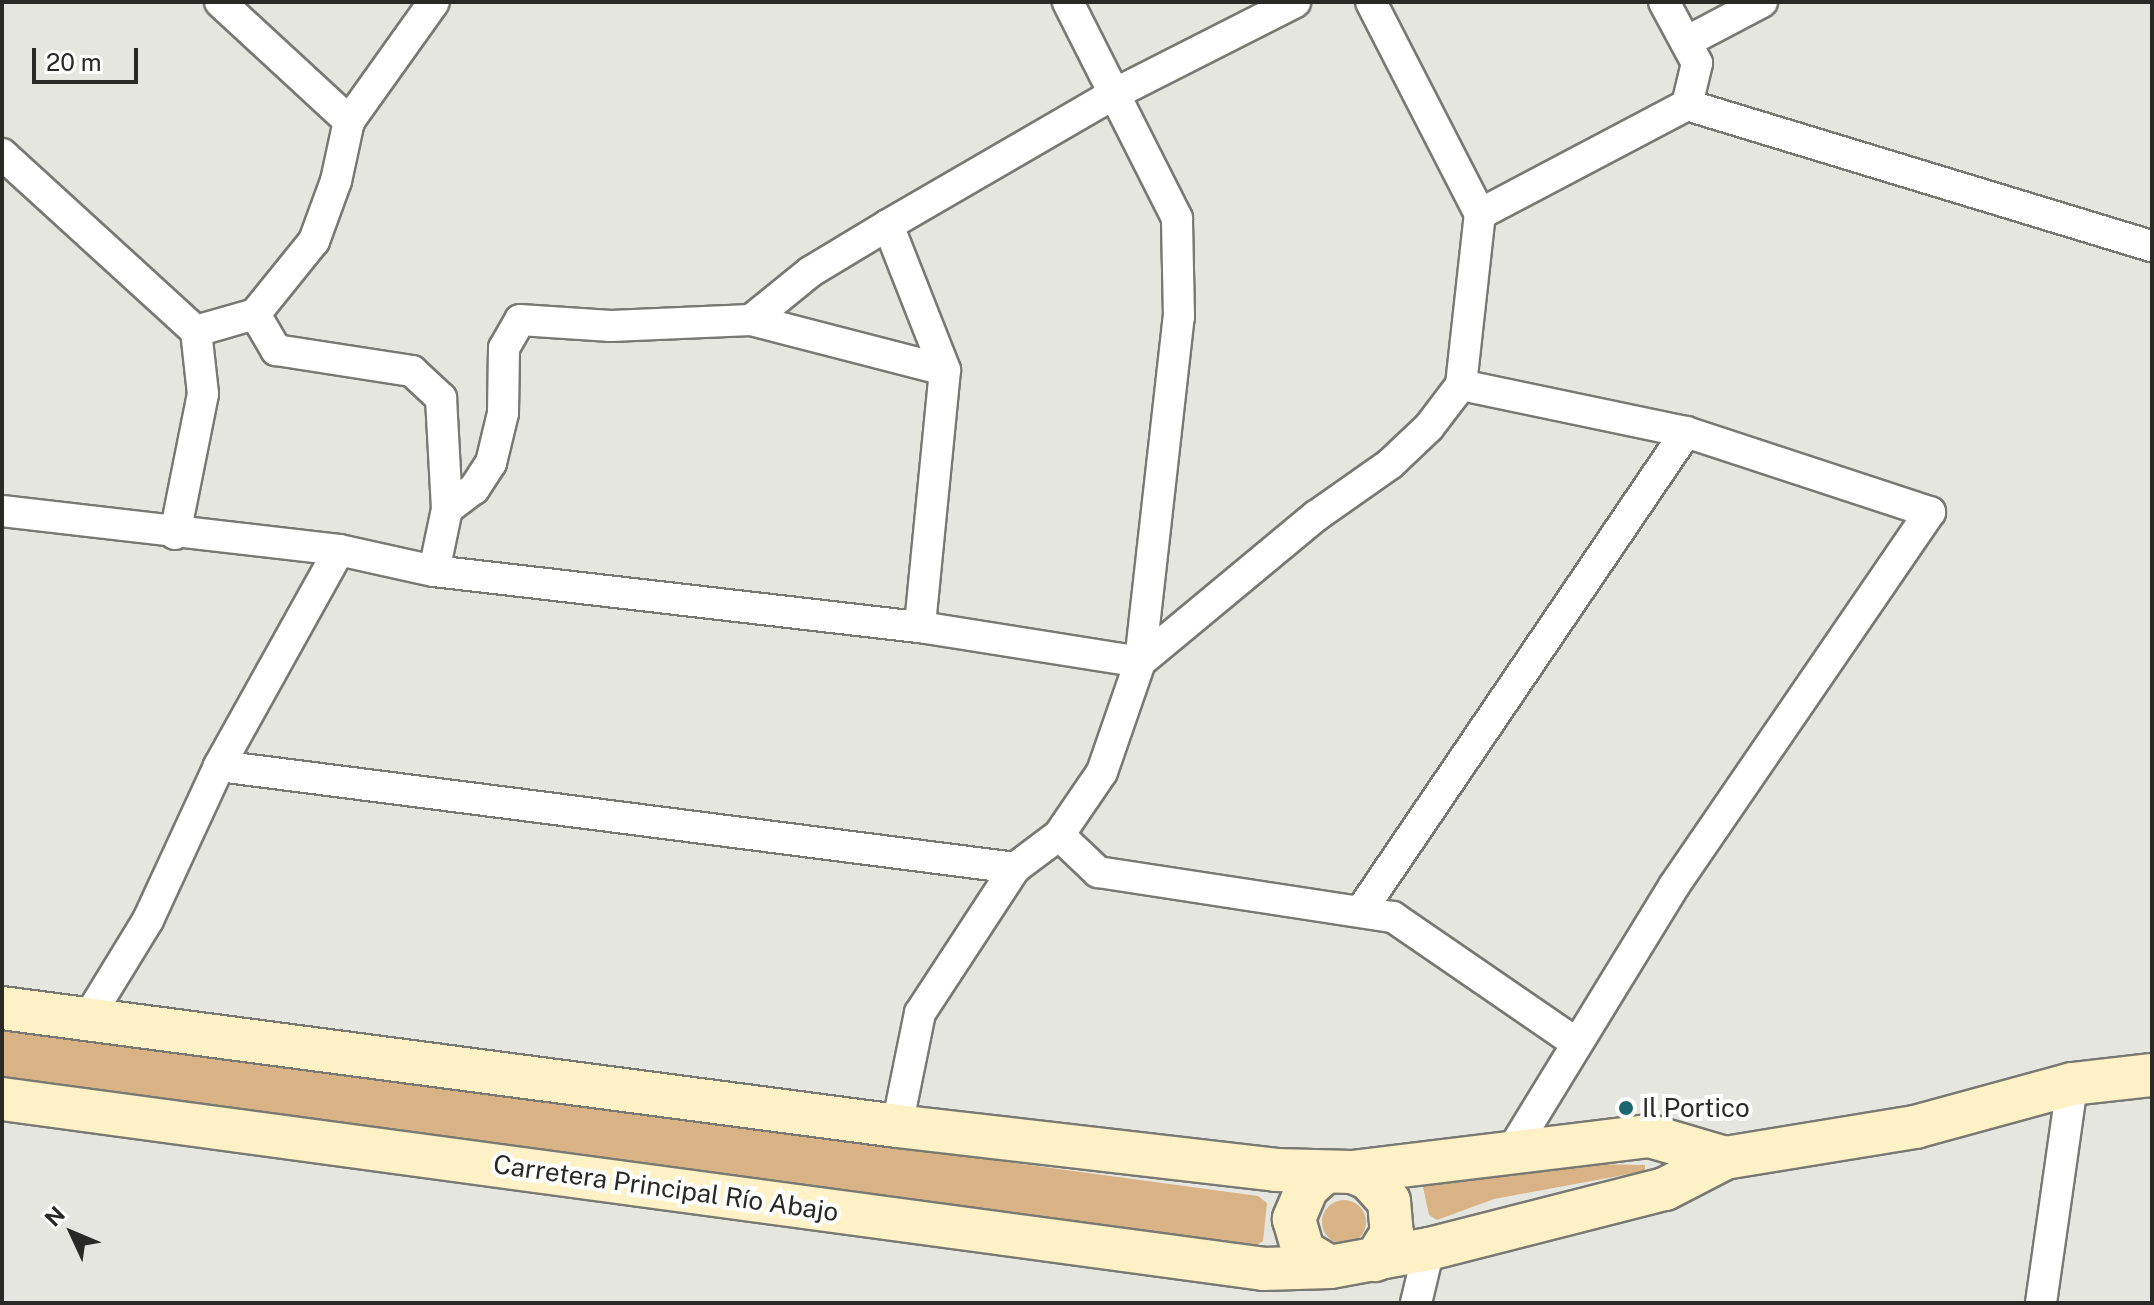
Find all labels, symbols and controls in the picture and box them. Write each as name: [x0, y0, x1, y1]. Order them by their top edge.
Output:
scale bar: [36, 32, 142, 82]
text: 20 m: [46, 48, 102, 76]
place label: Il Portico: [1642, 1092, 1750, 1124]
marker: Il Portico: [1617, 1099, 1635, 1117]
street label: Carretera Principal Río Abajo: [491, 1148, 841, 1228]
north arrow: [32, 1193, 112, 1273]
text: N: [39, 1201, 70, 1232]

